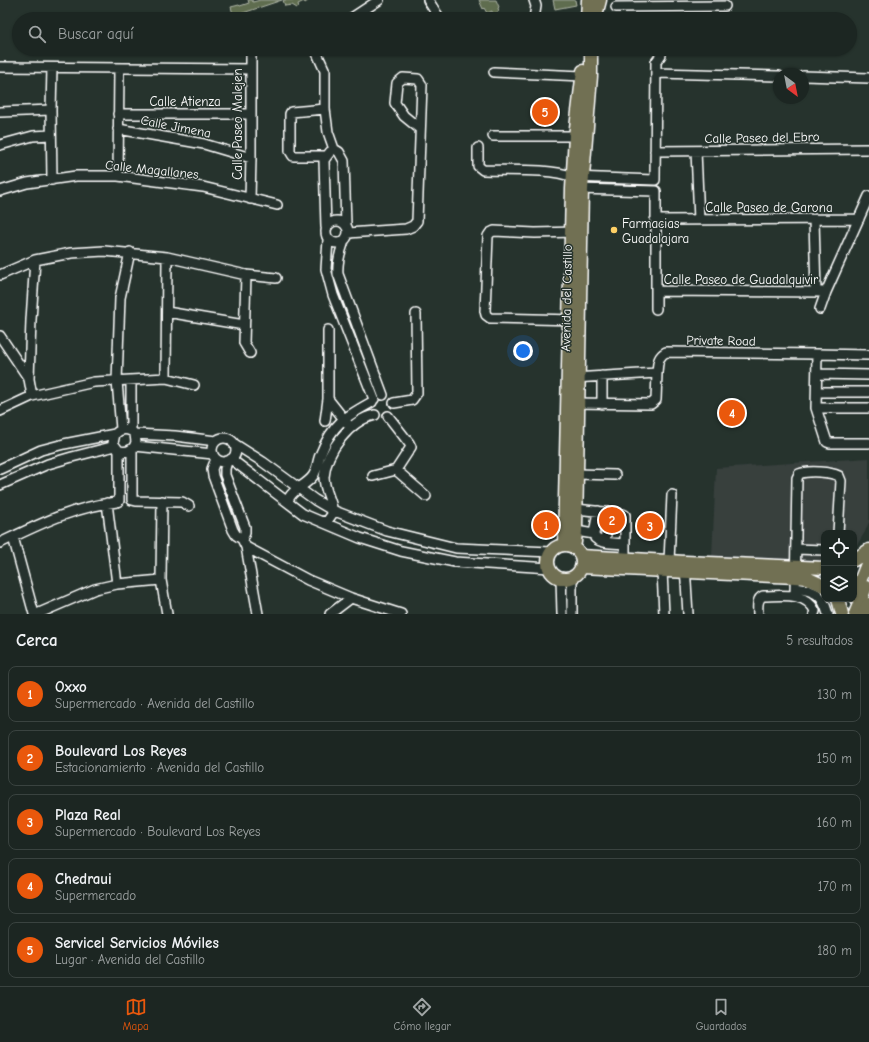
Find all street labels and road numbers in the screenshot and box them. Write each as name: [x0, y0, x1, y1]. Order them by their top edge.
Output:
street label: Calle Paseo Malejen: [230, 68, 245, 180]
street label: Calle Atienza: [149, 94, 221, 109]
street label: Calle Jimena: [139, 112, 212, 141]
street label: Calle Paseo del Ebro: [704, 129, 820, 146]
street label: Calle Magallanes: [104, 157, 199, 182]
street label: Calle Paseo de Garona: [705, 200, 833, 215]
street label: Avenida del Castillo: [558, 244, 575, 352]
street label: Calle Paseo de Guadalquivir: [664, 272, 819, 287]
street label: Private Road: [686, 332, 756, 349]

